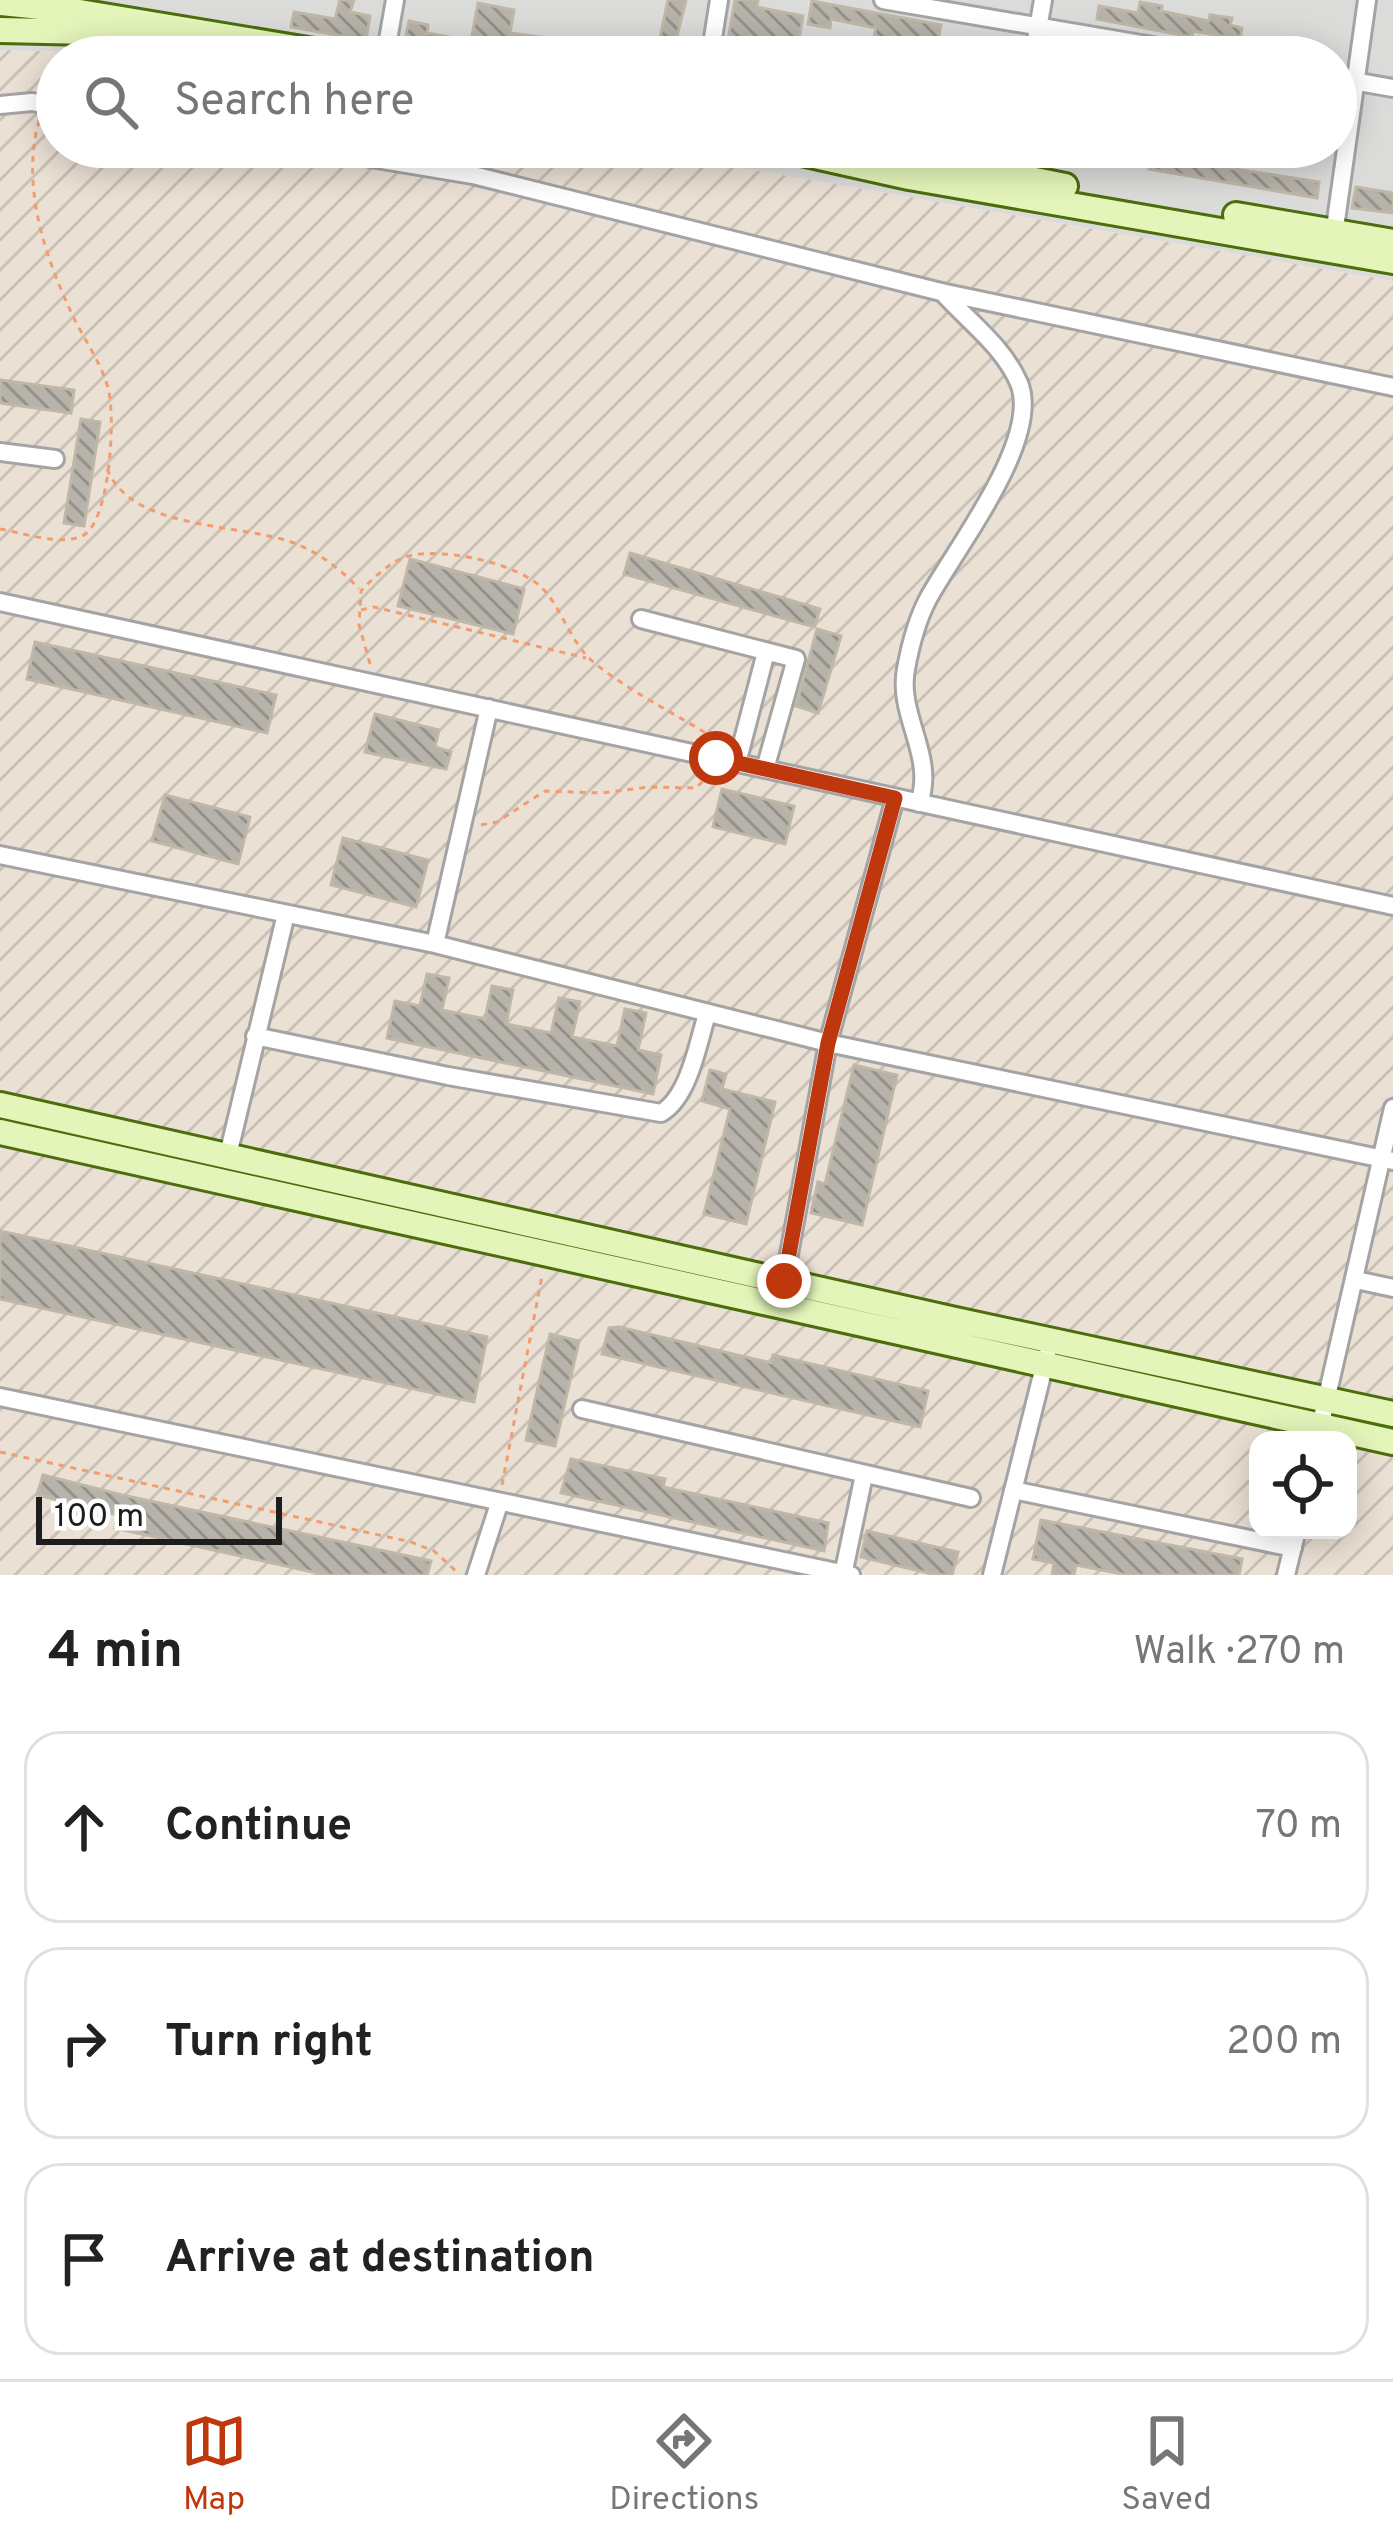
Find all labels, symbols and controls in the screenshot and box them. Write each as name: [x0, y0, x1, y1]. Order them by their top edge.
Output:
search box: [36, 36, 1357, 168]
icon: search: [78, 69, 144, 135]
text: Search here: [174, 74, 414, 131]
route start: [689, 731, 743, 785]
route end: [757, 1254, 811, 1308]
map controls: [1249, 1431, 1357, 1539]
button: locate: [1249, 1431, 1357, 1539]
scale bar: [36, 1491, 282, 1544]
text: 100 m: [54, 1497, 144, 1539]
text: 4 min: [48, 1621, 183, 1686]
text: Walk · 270 m: [1134, 1629, 1345, 1678]
icon: ahead: [51, 1794, 117, 1860]
text: Continue: [165, 1799, 352, 1856]
text: 70 m: [1256, 1803, 1342, 1852]
icon: right: [51, 2010, 117, 2076]
text: Turn right: [165, 2015, 373, 2072]
text: 200 m: [1226, 2019, 1342, 2068]
icon: arrive: [51, 2226, 117, 2292]
text: Arrive at destination: [165, 2231, 595, 2288]
tab: Map: [181, 2408, 247, 2522]
tab: Directions: [609, 2408, 759, 2522]
tab: Saved: [1121, 2408, 1212, 2522]

